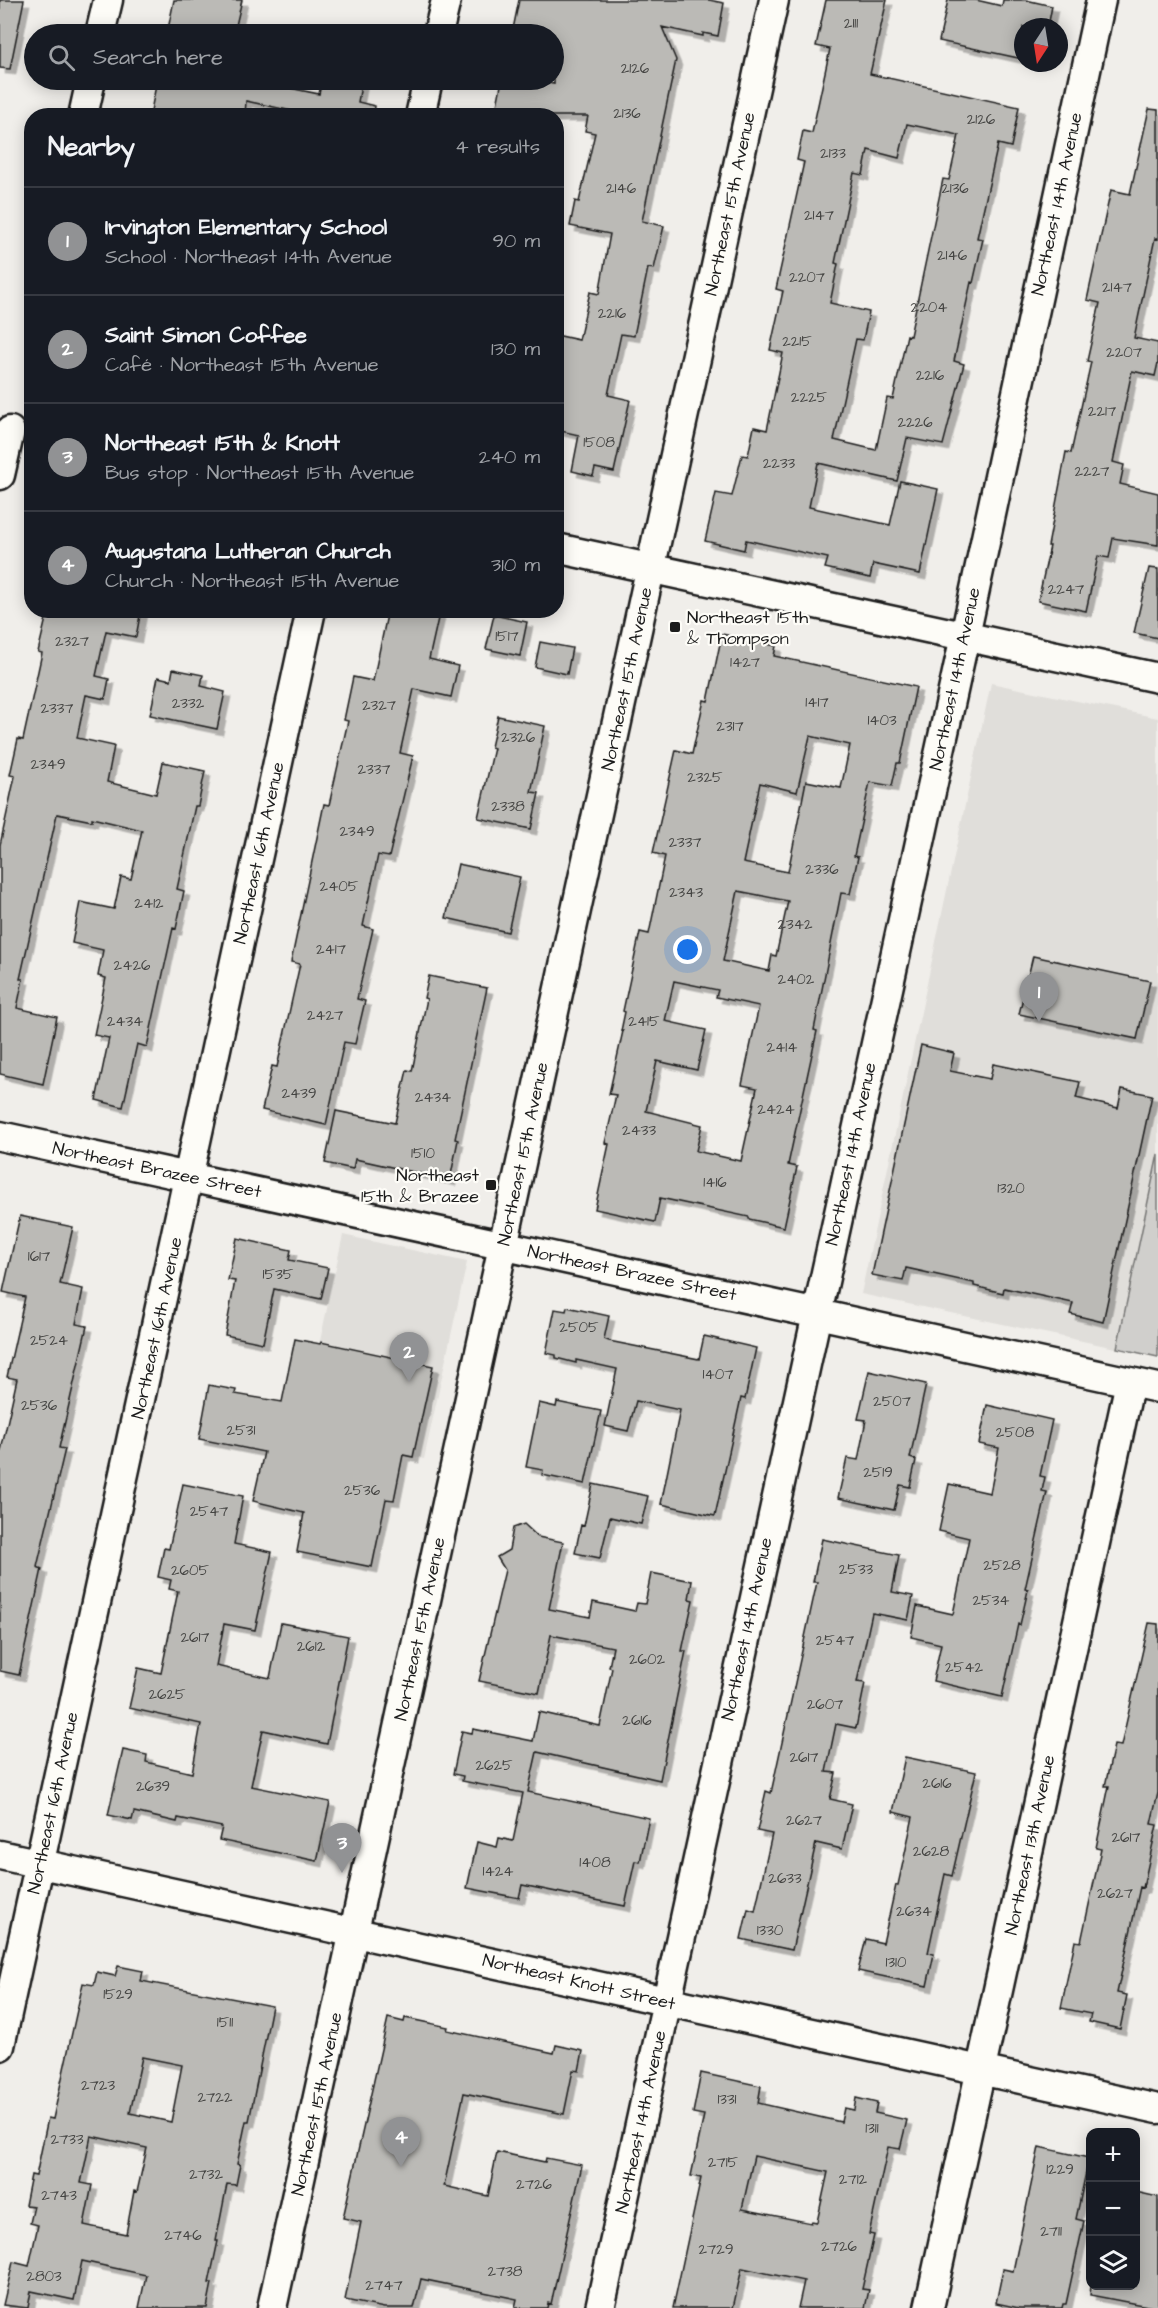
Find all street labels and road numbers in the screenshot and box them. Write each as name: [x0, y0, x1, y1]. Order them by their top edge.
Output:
street label: Northeast 15th Avenue: [698, 110, 762, 298]
street label: Northeast 14th Avenue: [1025, 110, 1089, 298]
street label: Northeast 15th Avenue: [595, 585, 659, 773]
street label: Northeast 14th Avenue: [923, 585, 987, 773]
street label: Northeast 16th Avenue: [227, 759, 291, 946]
street label: Northeast 15th Avenue: [491, 1060, 555, 1248]
street label: Northeast 14th Avenue: [819, 1060, 883, 1248]
street label: Northeast Brazee Street: [50, 1136, 264, 1205]
street label: Northeast 16th Avenue: [125, 1234, 189, 1421]
street label: Northeast Brazee Street: [525, 1239, 739, 1308]
street label: Northeast 15th Avenue: [388, 1535, 452, 1723]
street label: Northeast 14th Avenue: [715, 1535, 779, 1723]
street label: Northeast 16th Avenue: [21, 1709, 85, 1896]
street label: Northeast 13th Avenue: [999, 1753, 1061, 1937]
street label: Northeast Knott Street: [480, 1948, 679, 2017]
street label: Northeast 15th Avenue: [285, 2010, 349, 2198]
street label: Northeast 14th Avenue: [609, 2028, 673, 2216]

